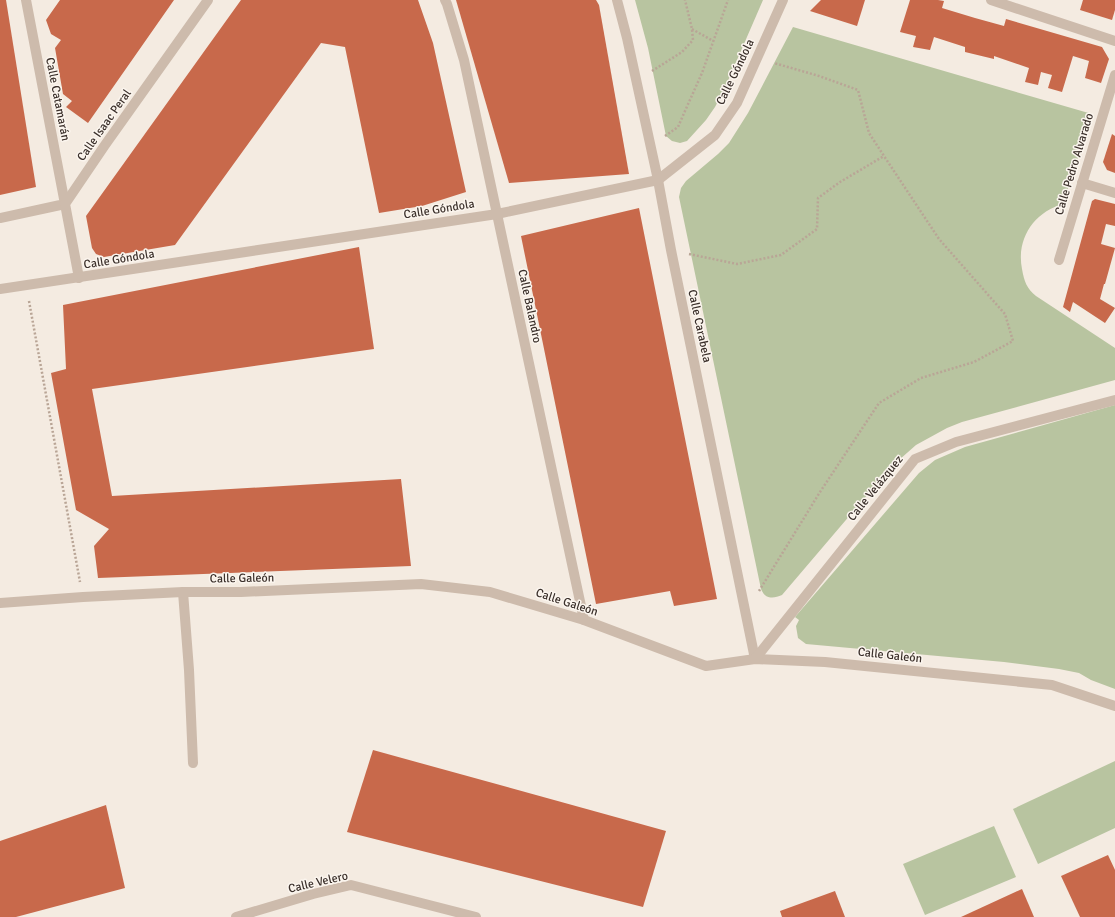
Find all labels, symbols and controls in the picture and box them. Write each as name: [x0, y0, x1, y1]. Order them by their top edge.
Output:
street label: Calle Góndola: [713, 37, 758, 108]
street label: Calle Catamarán: [42, 56, 73, 142]
street label: Calle Isaac Peral: [74, 86, 135, 164]
street label: Calle Pedro Alvarado: [1052, 111, 1097, 217]
street label: Calle Góndola: [403, 196, 476, 222]
street label: Calle Góndola: [83, 246, 156, 272]
street label: Calle Balandro: [514, 268, 545, 344]
street label: Calle Carabela: [684, 288, 715, 364]
street label: Calle Velázquez: [844, 452, 906, 524]
street label: Calle Galeón: [210, 570, 274, 587]
street label: Calle Galeón: [534, 585, 600, 620]
street label: Calle Galeón: [857, 645, 923, 666]
street label: Calle Velero: [287, 868, 349, 897]

